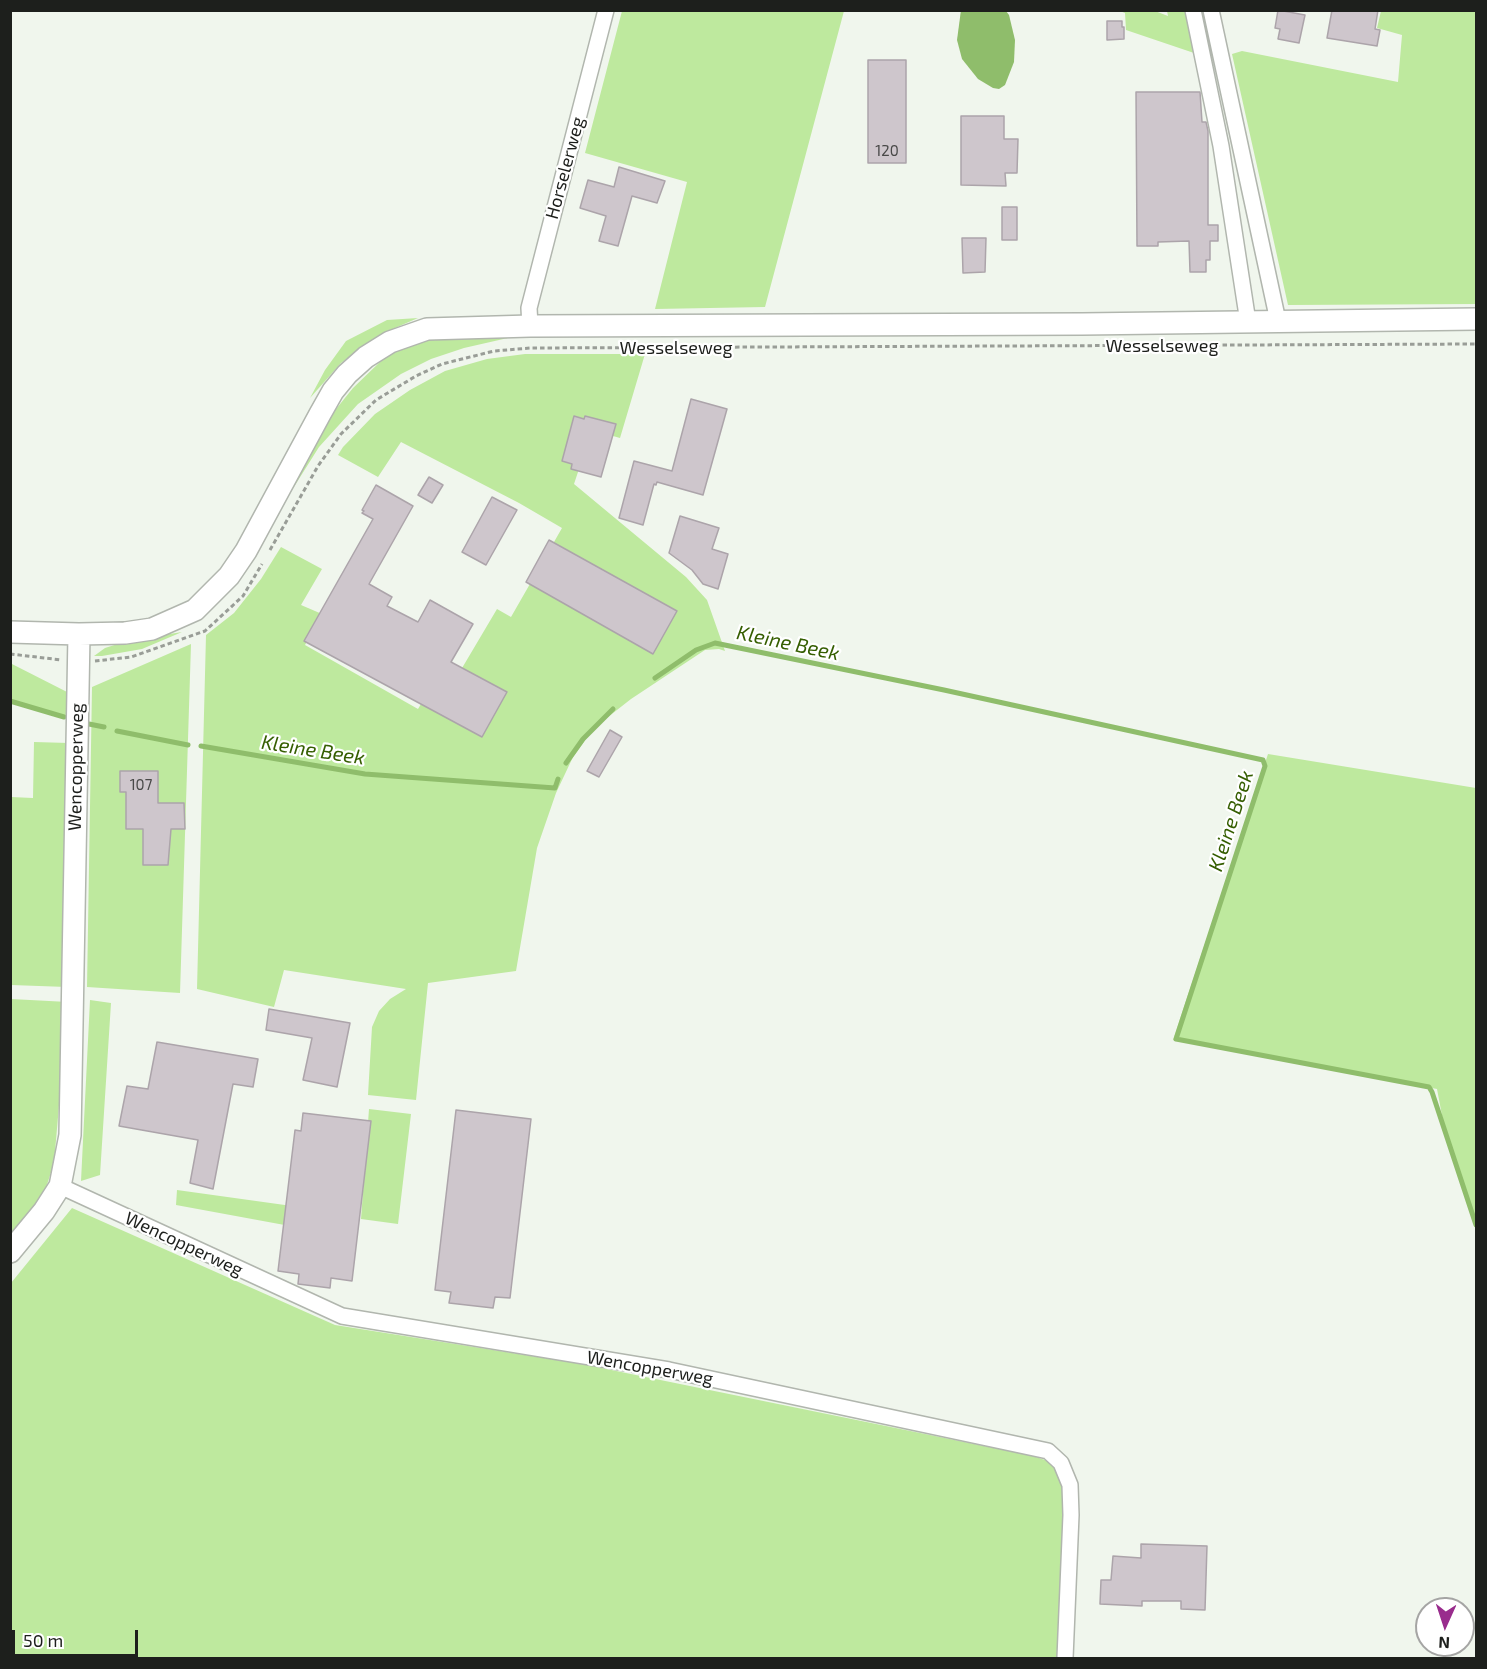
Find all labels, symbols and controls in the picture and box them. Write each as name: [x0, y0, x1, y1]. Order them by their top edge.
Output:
street label: Horselerweg: [541, 114, 589, 222]
house number: 120: [875, 142, 899, 160]
street label: Wesselseweg: [1105, 335, 1219, 357]
street label: Wesselseweg: [619, 337, 733, 359]
water label: Kleine Beek: [734, 620, 842, 666]
street label: Wencopperweg: [64, 703, 88, 831]
water label: Kleine Beek: [260, 730, 366, 770]
water label: Kleine Beek: [1203, 768, 1259, 874]
house number: 107: [130, 776, 152, 794]
street label: Wencopperweg: [121, 1207, 247, 1281]
street label: Wencopperweg: [585, 1346, 715, 1390]
north arrow: [1415, 1597, 1475, 1657]
scale bar: [15, 1618, 141, 1656]
text: 50 m: [23, 1629, 63, 1651]
text: N: [1438, 1634, 1450, 1653]

